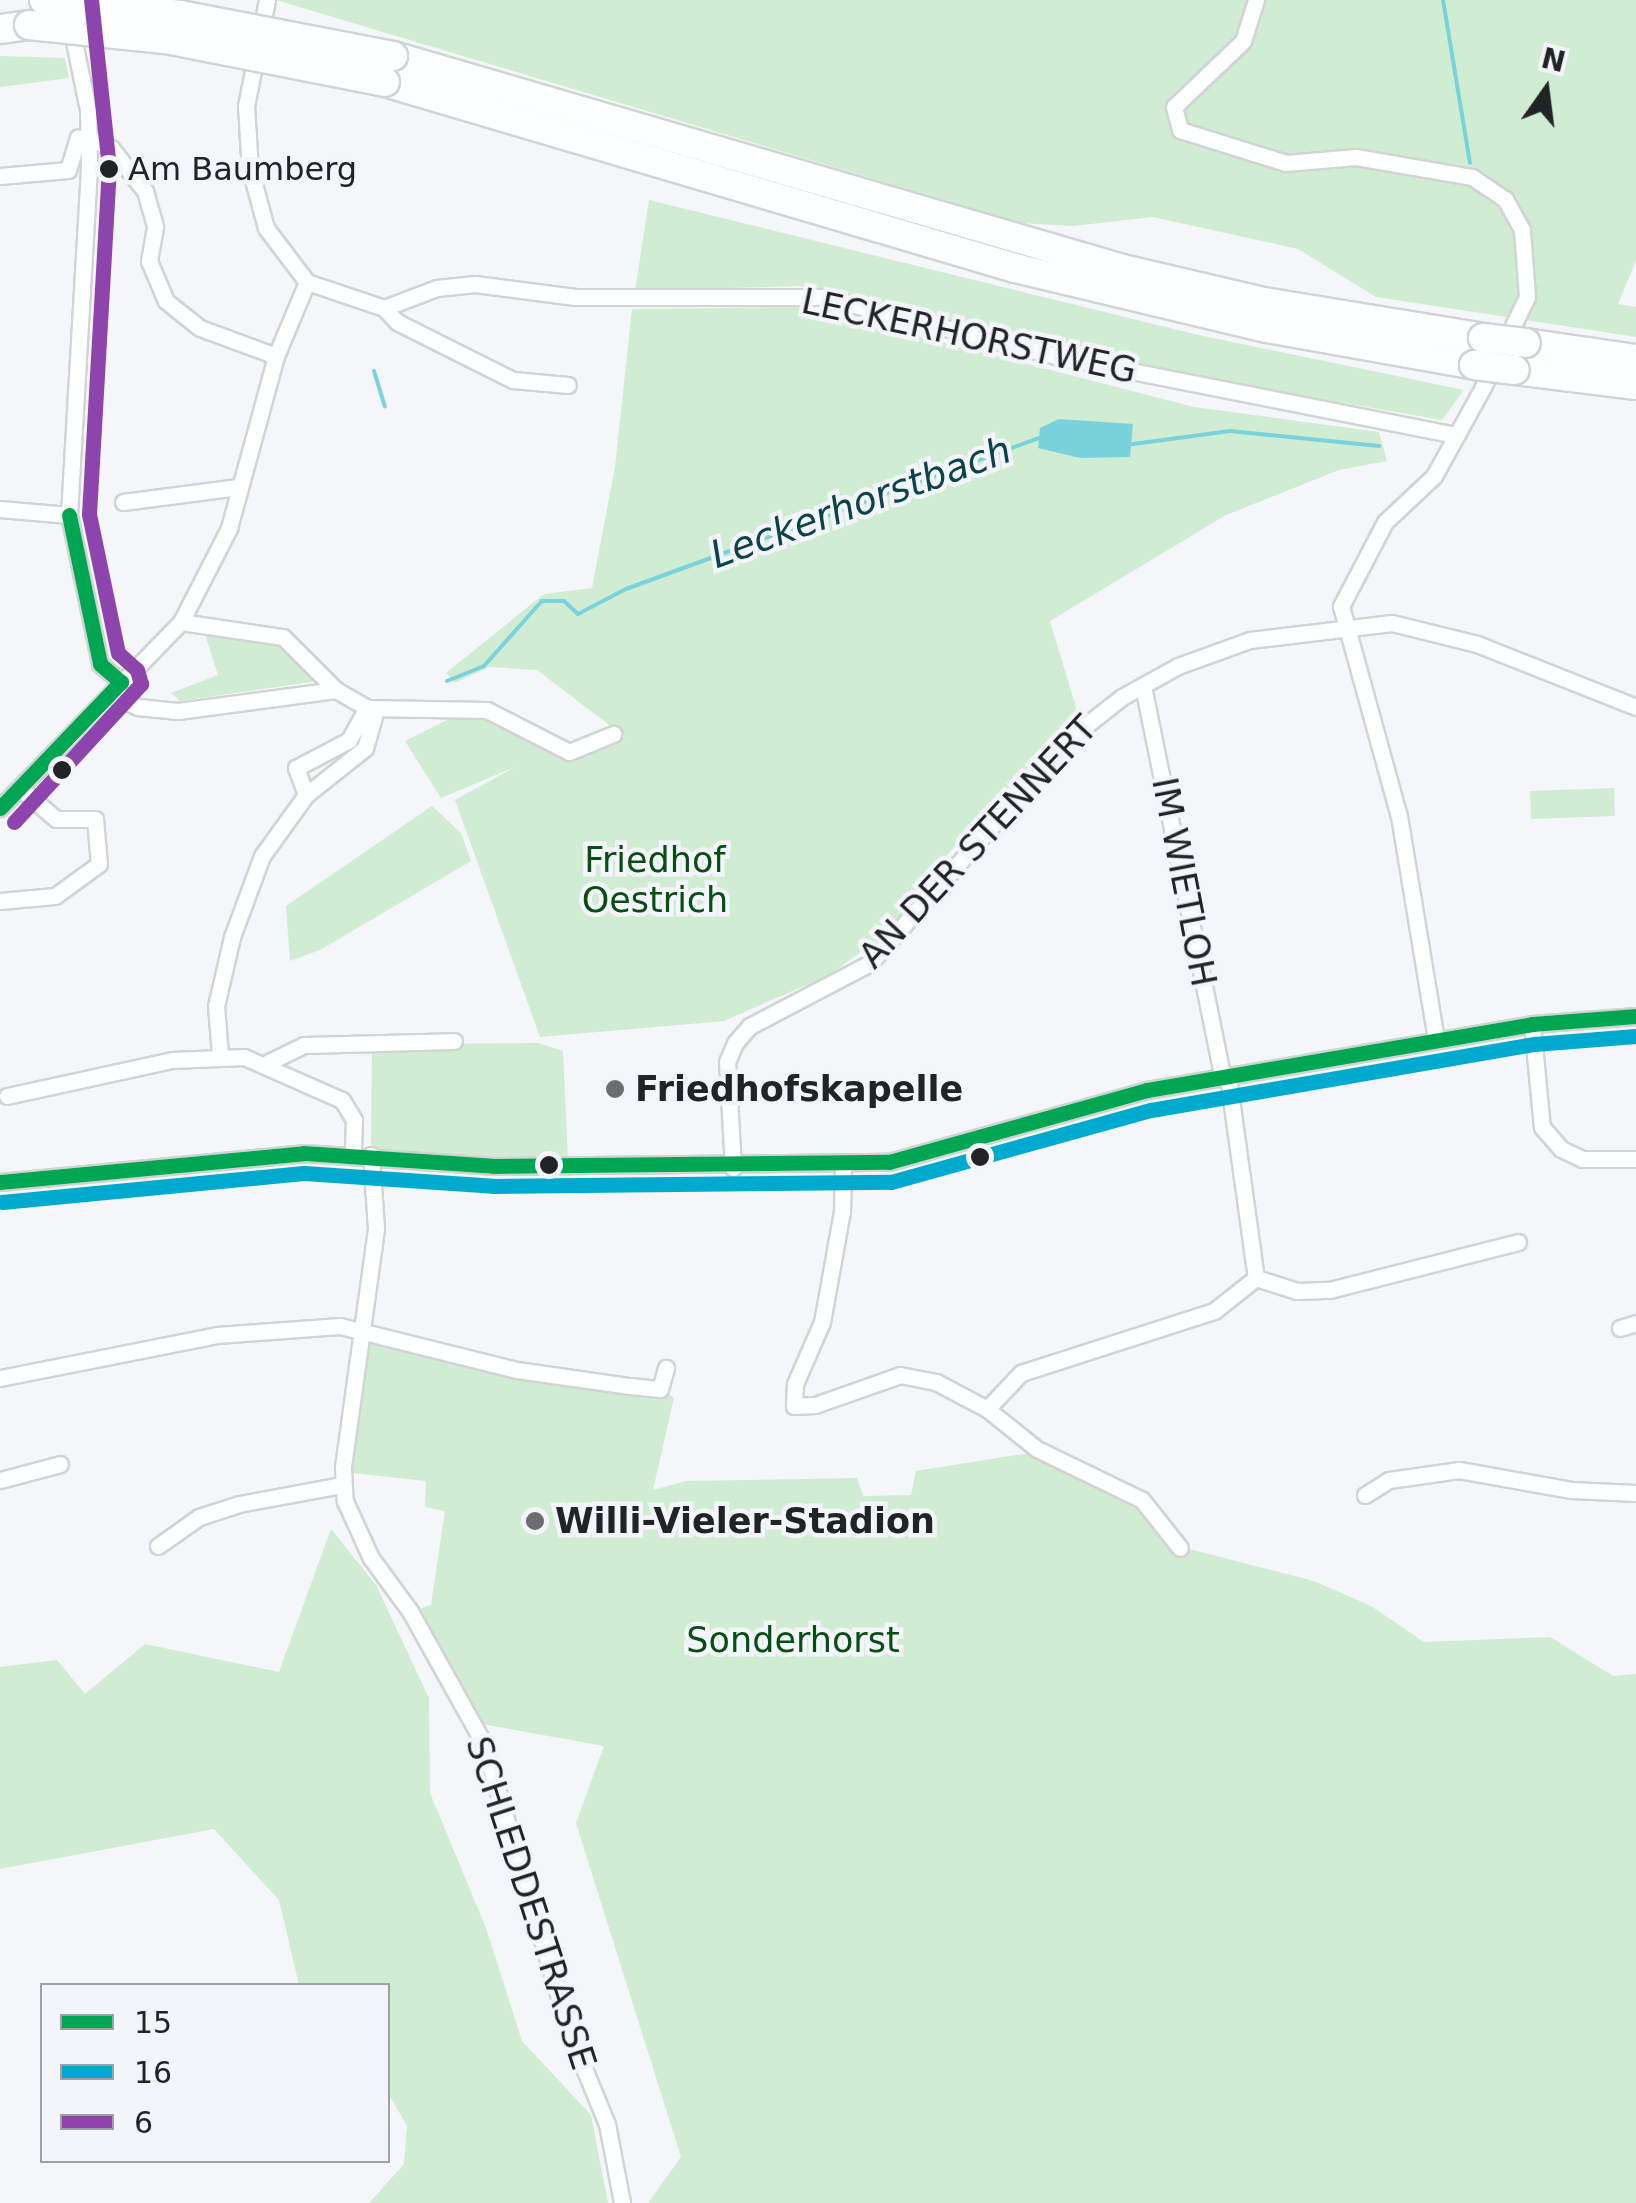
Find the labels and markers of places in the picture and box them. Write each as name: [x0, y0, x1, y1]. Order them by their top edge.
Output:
place label: Am Baumberg: [128, 150, 357, 188]
marker: Am Baumberg: [99, 159, 119, 179]
unlabelled marker: [52, 760, 72, 780]
place label: Friedhofskapelle: [635, 1068, 963, 1110]
marker: Friedhofskapelle: [604, 1078, 626, 1100]
unlabelled marker: [970, 1147, 990, 1167]
unlabelled marker: [539, 1155, 559, 1175]
place label: Willi-Vieler-Stadion: [555, 1500, 935, 1542]
marker: Willi-Vieler-Stadion: [524, 1510, 546, 1532]

